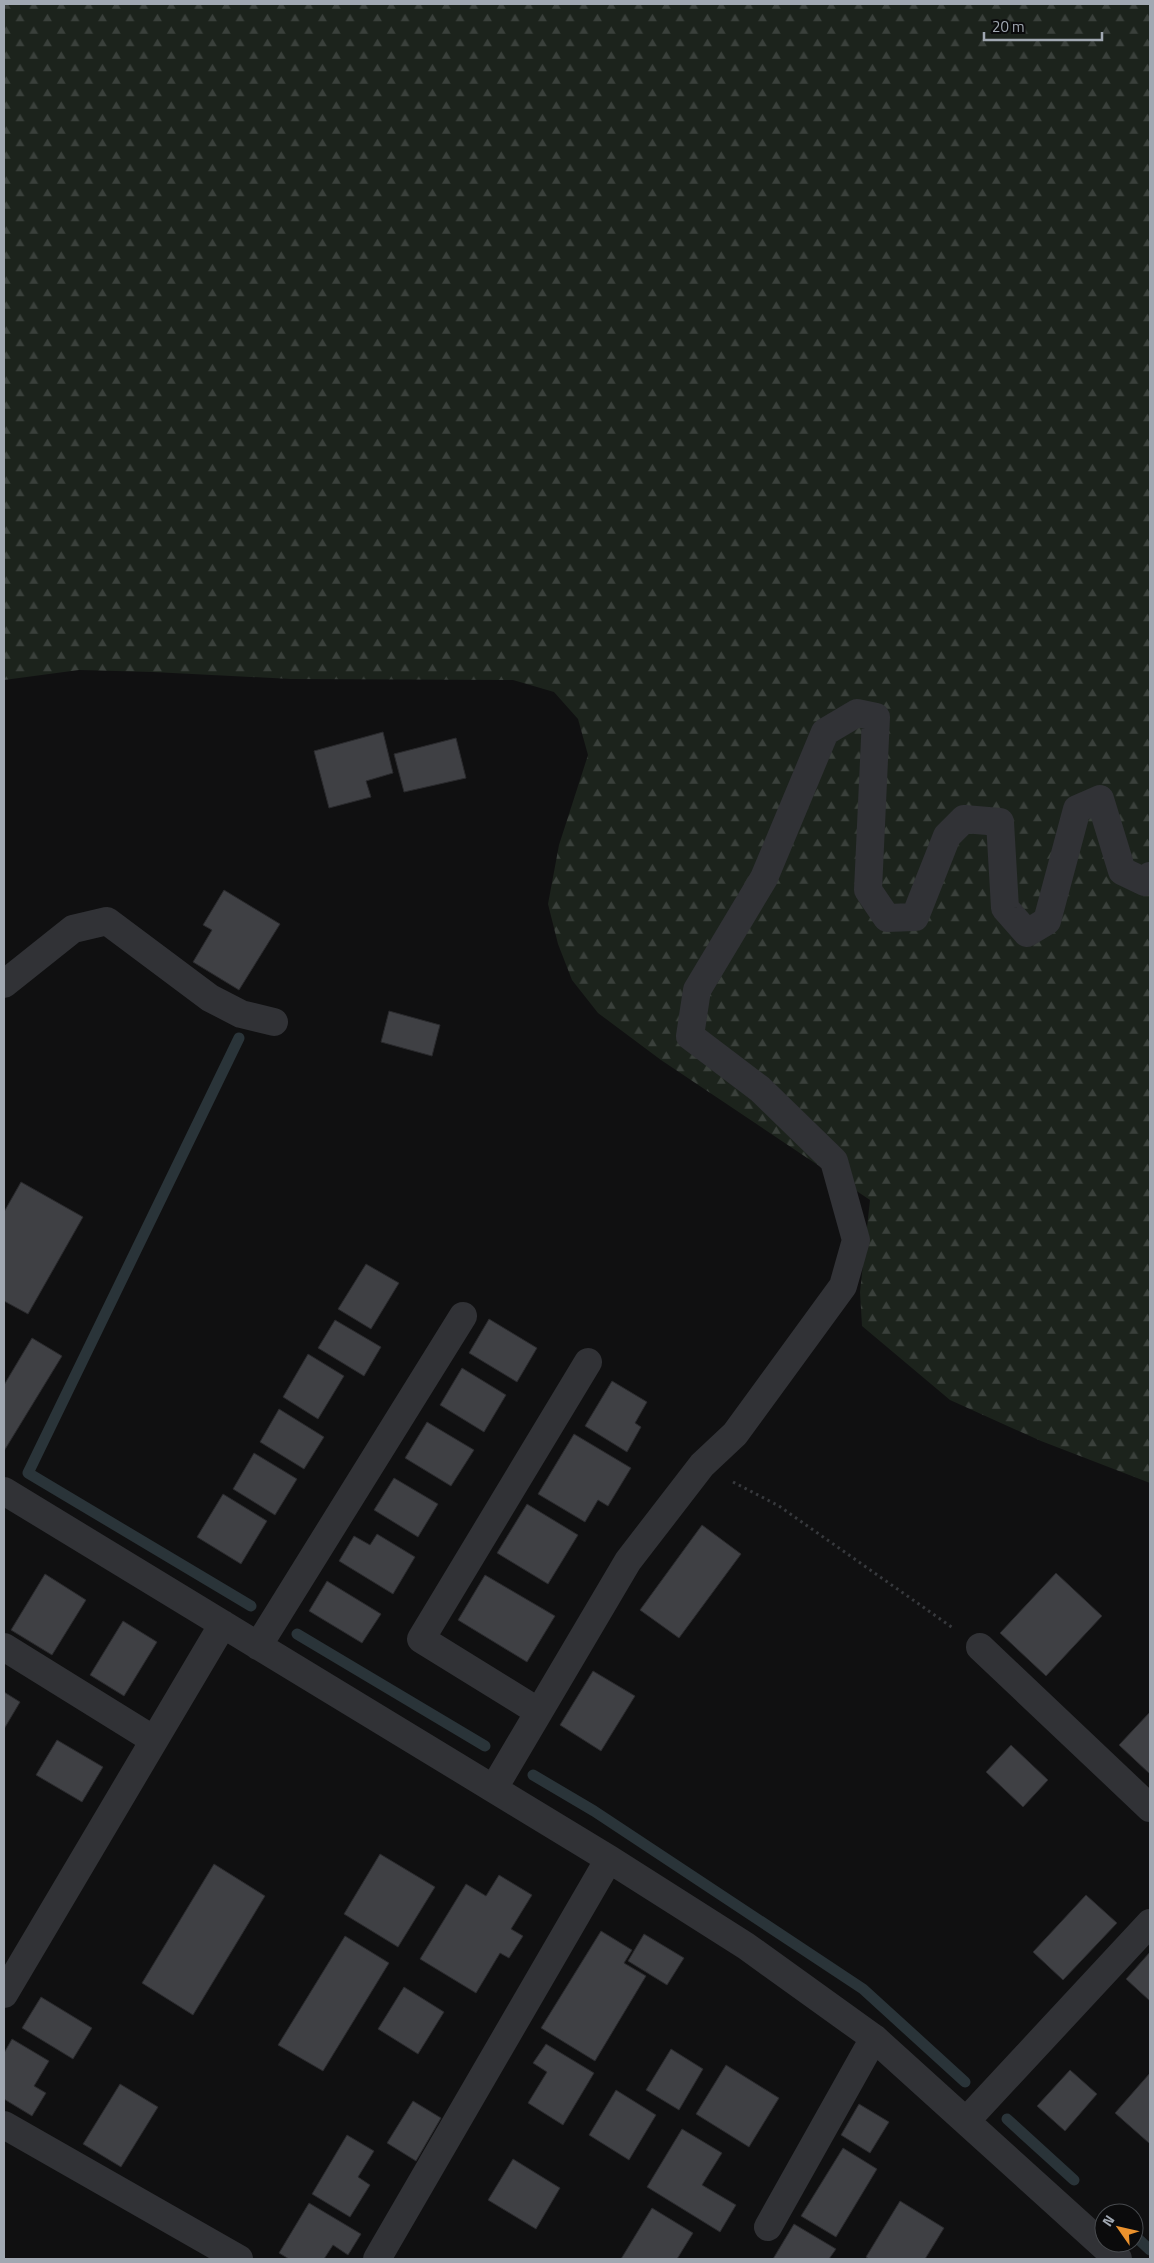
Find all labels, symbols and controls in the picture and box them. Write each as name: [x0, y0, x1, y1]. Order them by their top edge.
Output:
scale bar: [984, 10, 1102, 42]
text: 20 m: [992, 15, 1025, 38]
north arrow: [1094, 2203, 1144, 2253]
text: N: [1096, 2211, 1119, 2230]

